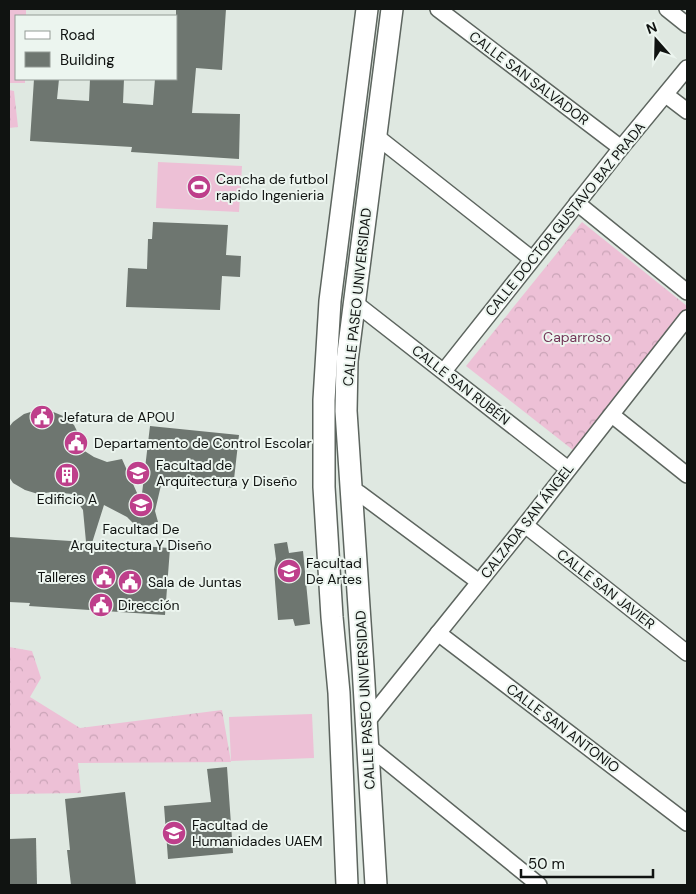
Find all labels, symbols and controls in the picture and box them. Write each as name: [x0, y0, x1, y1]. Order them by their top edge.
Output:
legend: [15, 15, 178, 80]
north arrow: [631, 15, 681, 65]
text: N: [644, 18, 659, 38]
text: Road: [60, 25, 95, 45]
street label: CALLE SAN SALVADOR: [465, 27, 593, 129]
text: Building: [60, 50, 115, 70]
street label: CALLE DOCTOR GUSTAVO BAZ PRADA: [481, 118, 649, 320]
place label: Cancha de futbol rapido Ingenieria: [216, 170, 328, 204]
sports icon: Cancha de futbol rapido Ingenieria: [186, 174, 212, 200]
street label: CALLE PASEO UNIVERSIDAD: [339, 207, 375, 387]
park label: Caparroso: [543, 328, 611, 346]
street label: CALLE SAN RUBÉN: [408, 341, 514, 429]
public building icon: Jefatura de APOU: [29, 404, 55, 430]
place label: Jefatura de APOU: [60, 408, 175, 426]
public building icon: Departamento de Control Escolar: [63, 430, 89, 456]
place label: Departamento de Control Escolar: [94, 434, 312, 452]
place label: Facultad de Arquitectura y Diseño: [156, 456, 297, 490]
school or university icon: Facultad de Arquitectura y Diseño: [125, 460, 151, 486]
street label: CALZADA SAN ÁNGEL: [477, 460, 577, 582]
building icon: Edificio A: [54, 462, 80, 488]
place label: Edificio A: [37, 490, 97, 508]
school or university icon: Facultad De Arquitectura Y Diseño: [128, 492, 154, 518]
place label: Facultad De Arquitectura Y Diseño: [70, 520, 212, 554]
street label: CALLE SAN JAVIER: [553, 545, 659, 633]
place label: Facultad De Artes: [306, 554, 362, 588]
school or university icon: Facultad De Artes: [276, 558, 302, 584]
public building icon: Talleres: [91, 564, 117, 590]
place label: Talleres: [37, 568, 86, 586]
public building icon: Sala de Juntas: [117, 569, 143, 595]
place label: Sala de Juntas: [148, 573, 242, 591]
public building icon: Dirección: [88, 592, 114, 618]
place label: Dirección: [118, 596, 180, 614]
street label: CALLE PASEO UNIVERSIDAD: [351, 610, 379, 790]
street label: CALLE SAN ANTONIO: [503, 680, 623, 777]
place label: Facultad de Humanidades UAEM: [192, 816, 323, 850]
school or university icon: Facultad de Humanidades UAEM: [161, 820, 187, 846]
scale bar: [521, 846, 654, 878]
text: 50 m: [528, 854, 565, 874]

